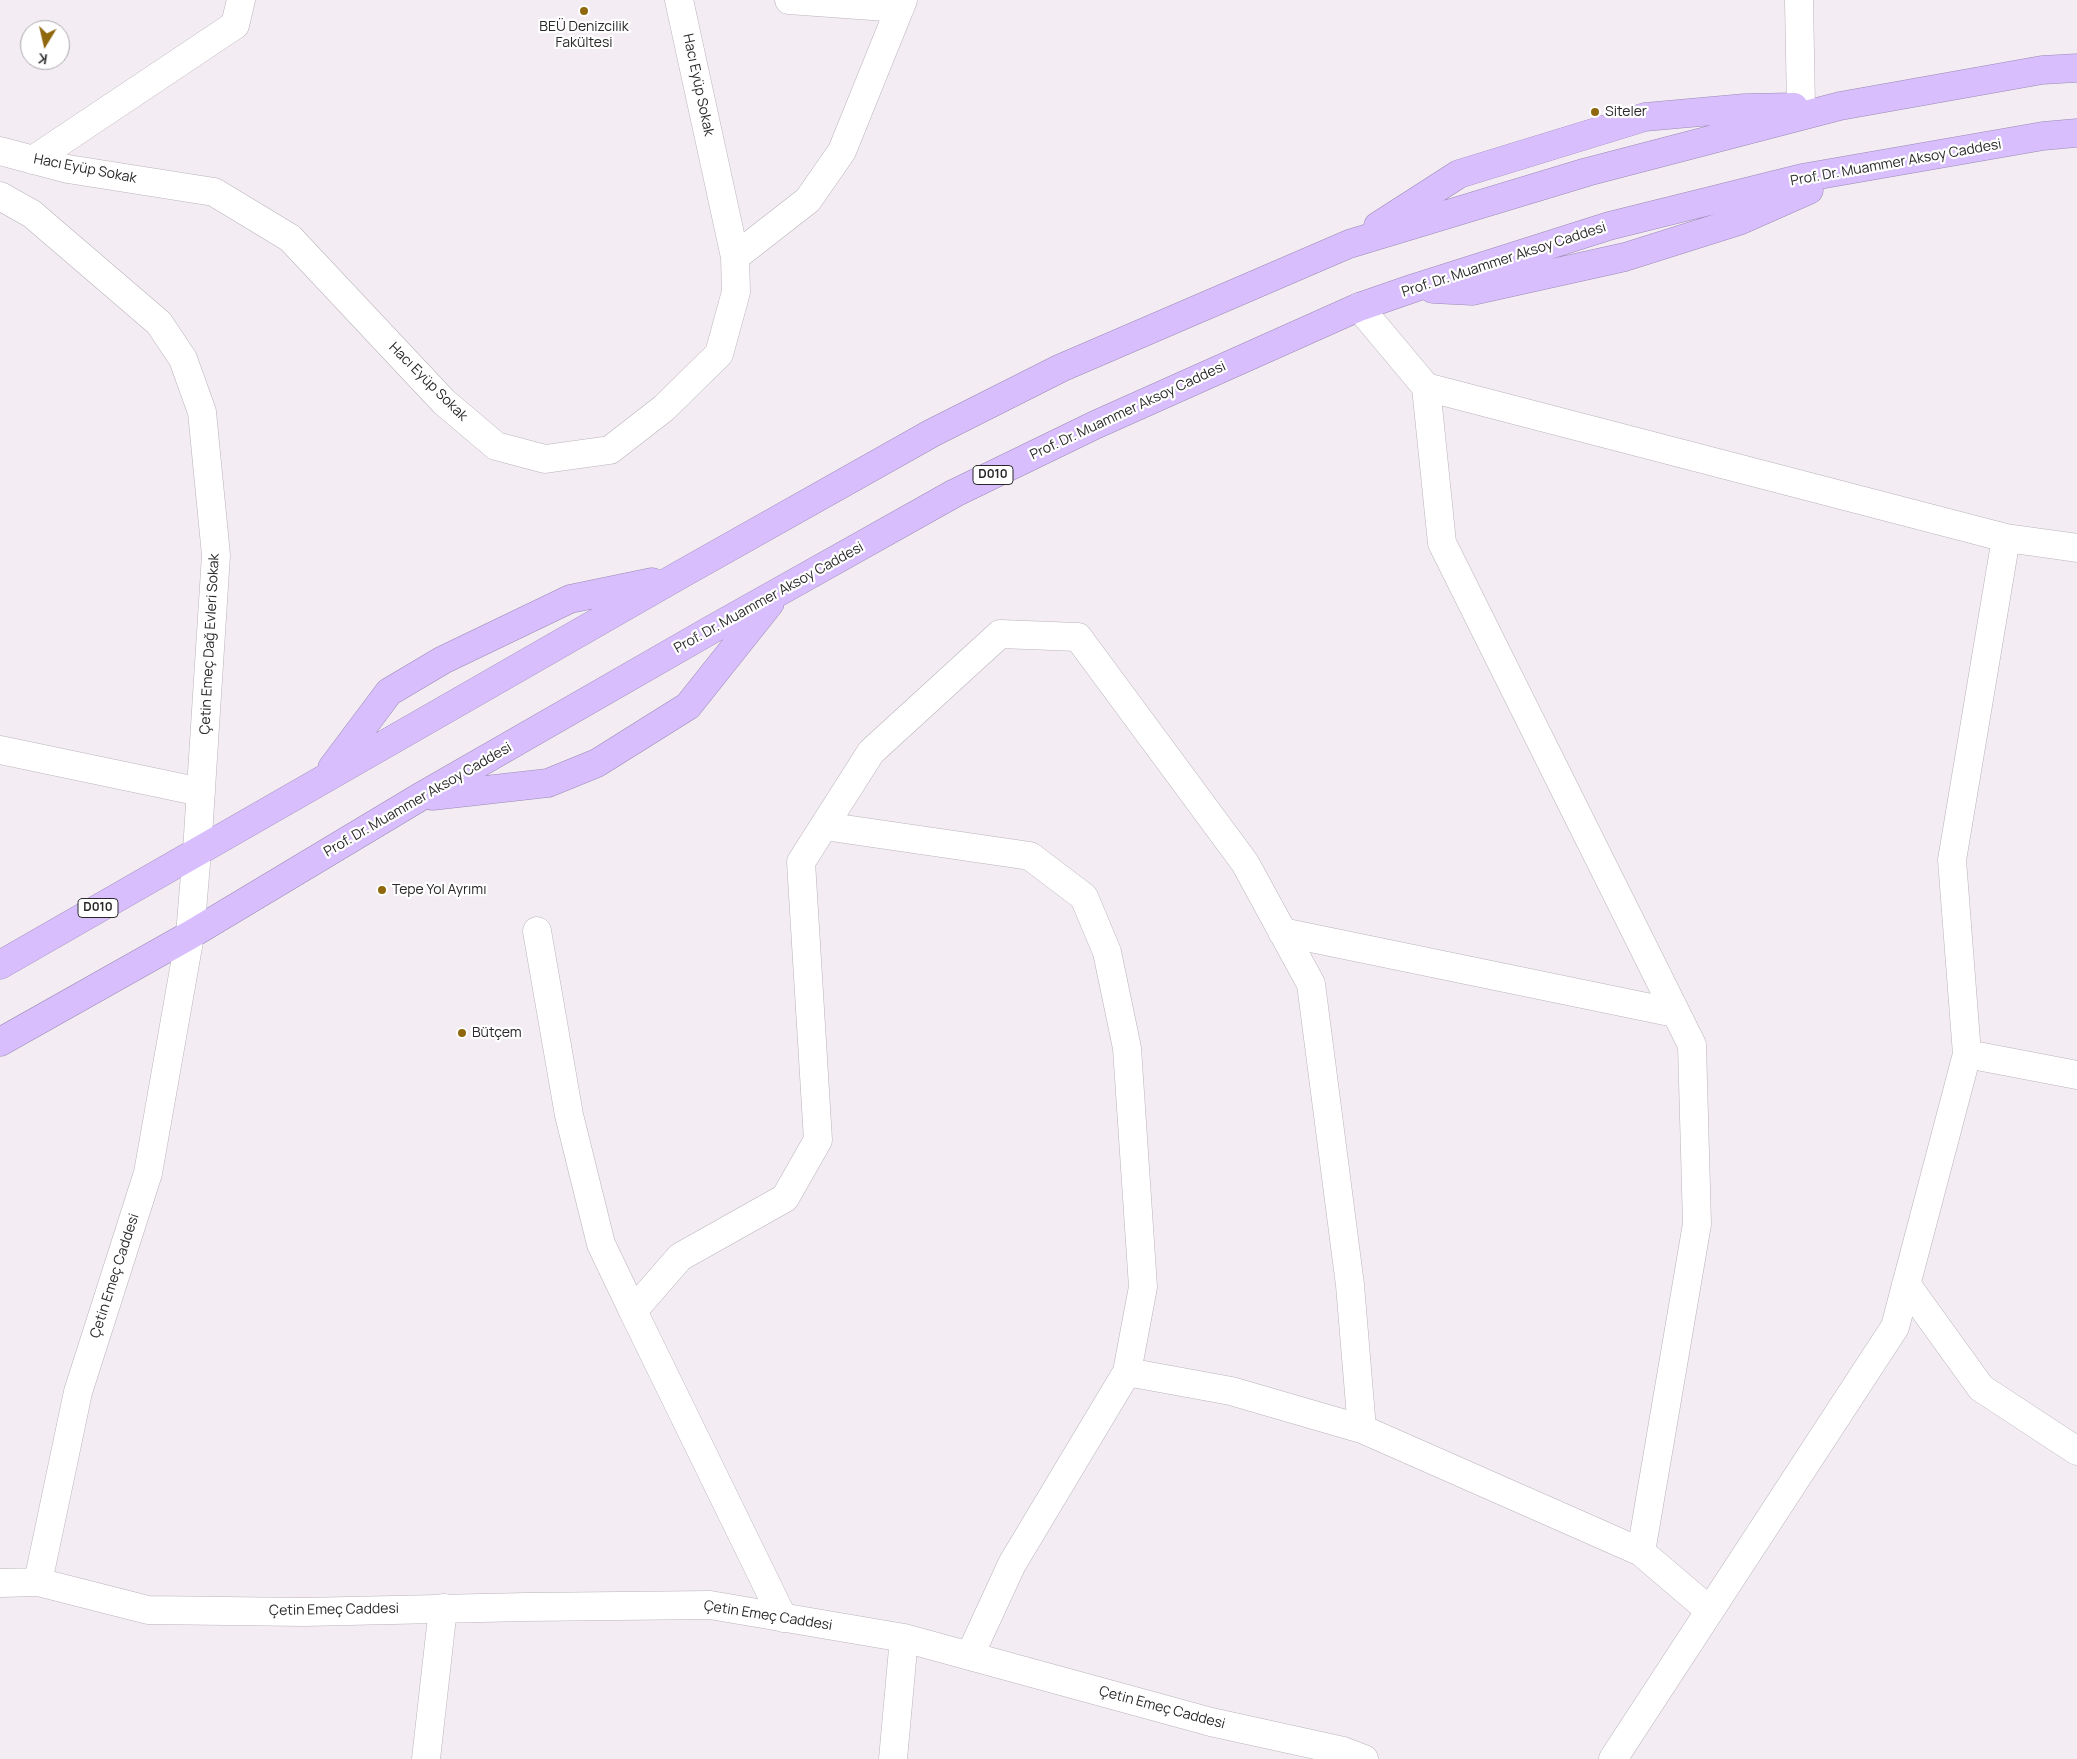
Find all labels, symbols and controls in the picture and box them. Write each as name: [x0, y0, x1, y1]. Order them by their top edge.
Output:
marker: BEÜ Denizcilik Fakültesi: [578, 5, 590, 17]
place label: BEÜ Denizcilik Fakültesi: [539, 19, 629, 52]
north arrow: [20, 20, 70, 70]
street label: Hacı Eyüp Sokak: [679, 32, 717, 138]
text: K: [37, 49, 49, 69]
place label: Siteler: [1605, 104, 1647, 120]
marker: Siteler: [1589, 106, 1601, 118]
street label: Prof. Dr. Muammer Aksoy Caddesi: [1789, 136, 2003, 190]
street label: Hacı Eyüp Sokak: [32, 151, 138, 187]
street label: Prof. Dr. Muammer Aksoy Caddesi: [1400, 219, 1608, 301]
street label: Hacı Eyüp Sokak: [385, 339, 471, 425]
street label: Prof. Dr. Muammer Aksoy Caddesi: [1028, 358, 1228, 464]
road number: D010: [973, 466, 1013, 484]
street label: Prof. Dr. Muammer Aksoy Caddesi: [671, 539, 867, 657]
street label: Çetin Emeç Dağ Evleri Sokak: [197, 553, 223, 735]
street label: Prof. Dr. Muammer Aksoy Caddesi: [321, 739, 515, 861]
place label: Tepe Yol Ayrımı: [392, 882, 486, 898]
marker: Tepe Yol Ayrımı: [376, 884, 388, 896]
road number: D010: [78, 898, 118, 918]
place label: Bütçem: [472, 1025, 522, 1041]
marker: Bütçem: [456, 1027, 468, 1039]
street label: Çetin Emeç Caddesi: [87, 1212, 143, 1340]
street label: Çetin Emeç Caddesi: [703, 1598, 833, 1634]
street label: Çetin Emeç Caddesi: [269, 1600, 399, 1620]
street label: Çetin Emeç Caddesi: [1097, 1683, 1227, 1733]

